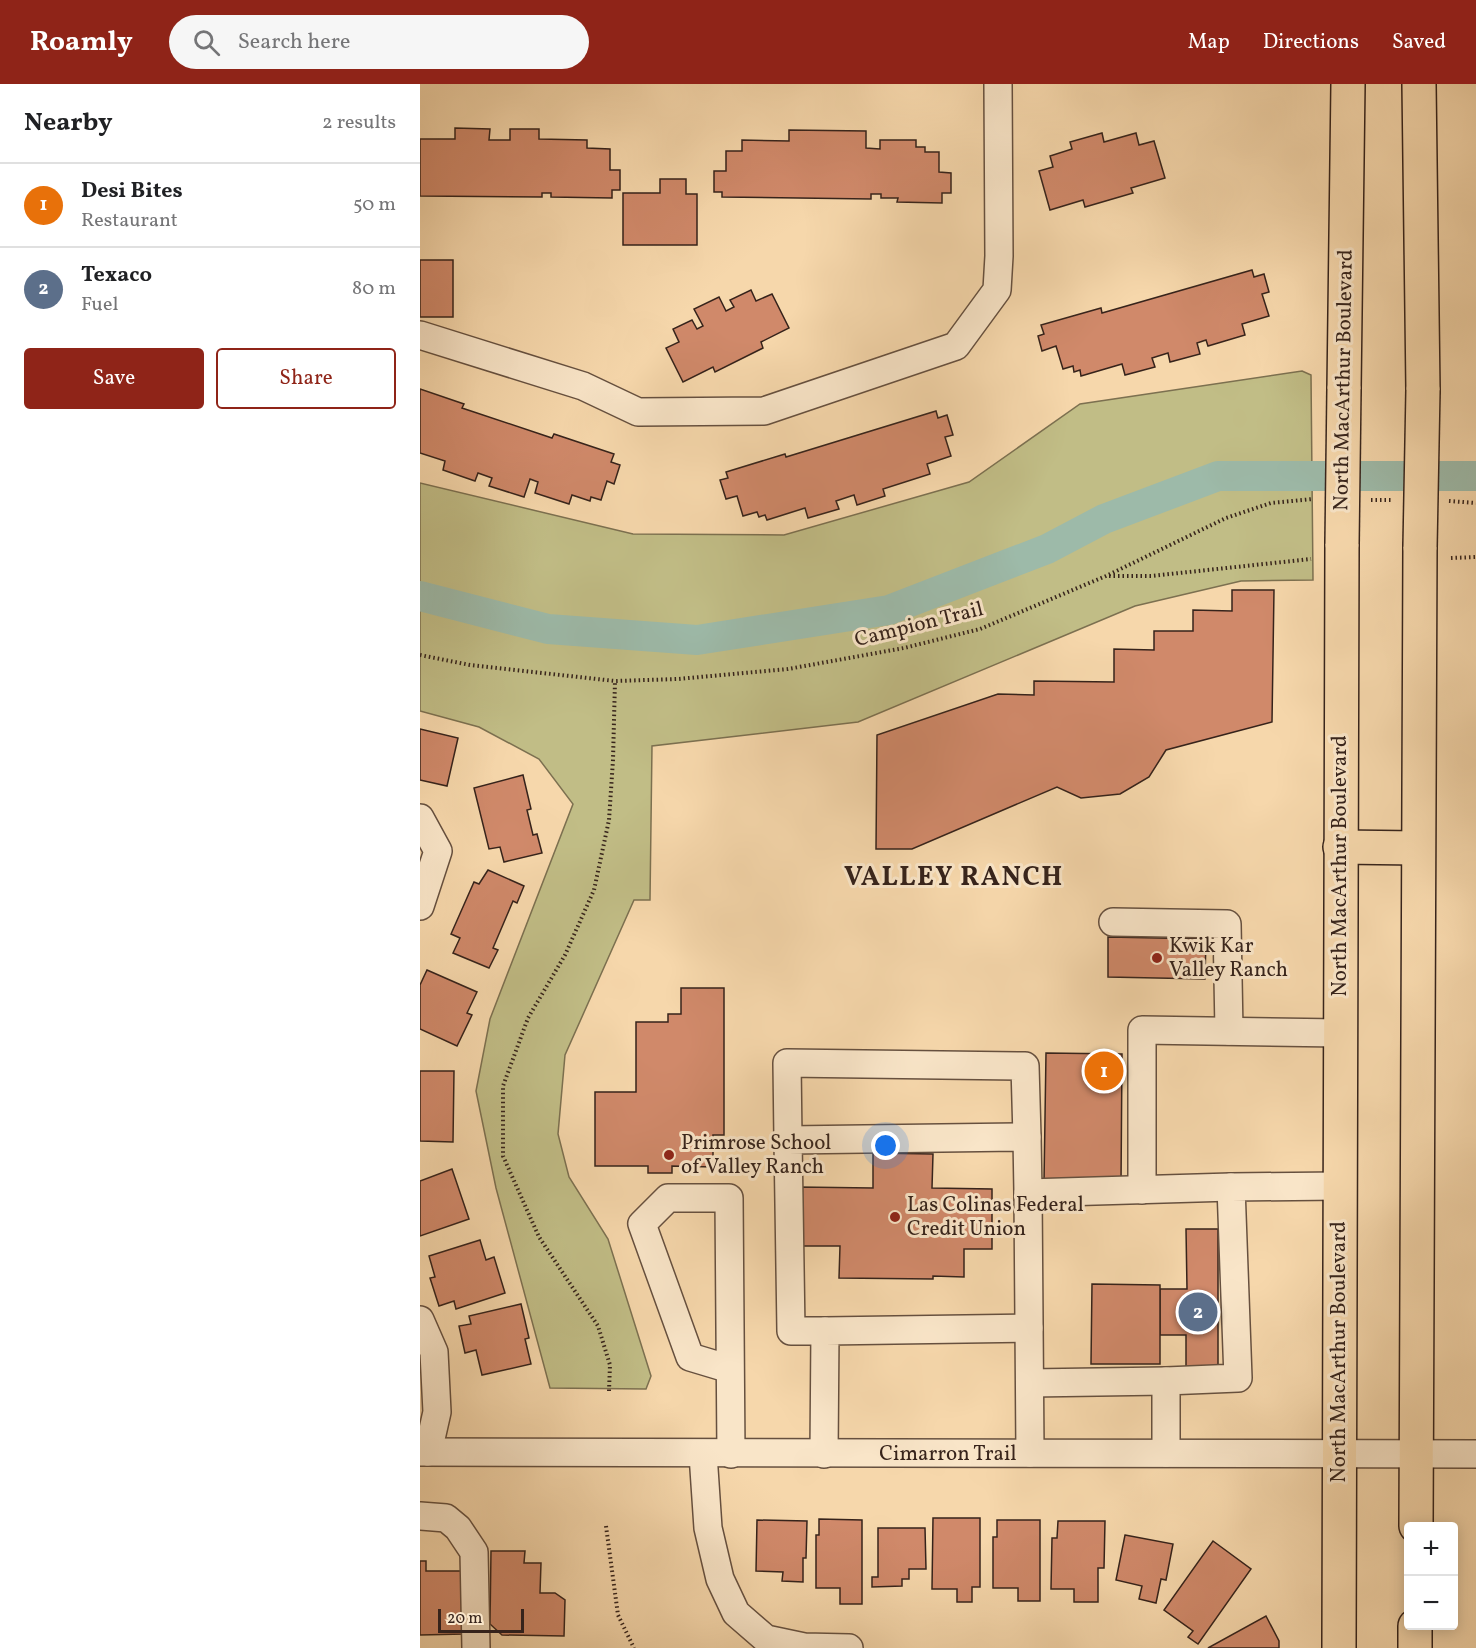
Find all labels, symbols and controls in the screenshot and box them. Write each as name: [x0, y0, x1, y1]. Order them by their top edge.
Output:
search box: [169, 15, 589, 69]
text: Roamly: [30, 23, 133, 62]
icon: search: [190, 26, 223, 59]
text: Search here: [238, 27, 350, 58]
text: Map: [1188, 28, 1230, 57]
text: Directions: [1263, 28, 1359, 57]
text: Saved: [1392, 28, 1446, 57]
text: Nearby: [24, 105, 113, 141]
text: 2 results: [322, 109, 396, 137]
text: Desi Bites: [81, 176, 183, 207]
text: 1: [39, 191, 48, 219]
text: 50 m: [353, 191, 396, 219]
text: Restaurant: [81, 207, 178, 235]
street label: North MacArthur Boulevard: [1327, 249, 1361, 511]
text: Texaco: [81, 260, 152, 291]
text: 2: [38, 275, 49, 303]
text: 80 m: [352, 275, 396, 303]
text: Fuel: [81, 291, 118, 319]
button: Save: [24, 348, 204, 409]
button: Share: [216, 348, 396, 409]
street label: Campion Trail: [852, 595, 986, 655]
street label: North MacArthur Boulevard: [1326, 735, 1355, 997]
district label: VALLEY RANCH: [844, 859, 1064, 897]
place label: Kwik Kar Valley Ranch: [1169, 932, 1288, 985]
marker: Kwik Kar Valley Ranch: [1150, 951, 1164, 965]
pin: 1: [1084, 1048, 1124, 1094]
place label: Primrose School of Valley Ranch: [681, 1129, 831, 1182]
your location: [871, 1131, 900, 1160]
marker: Primrose School of Valley Ranch: [662, 1148, 676, 1162]
place label: Las Colinas Federal Credit Union: [907, 1191, 1084, 1244]
marker: Las Colinas Federal Credit Union: [888, 1210, 902, 1224]
street label: North MacArthur Boulevard: [1325, 1221, 1354, 1483]
pin: 2: [1178, 1290, 1218, 1334]
street label: Cimarron Trail: [879, 1440, 1017, 1469]
map controls: [1404, 1522, 1458, 1630]
button: +: [1404, 1522, 1458, 1576]
button: −: [1404, 1576, 1458, 1630]
scale bar: [438, 1606, 524, 1634]
text: 20 m: [447, 1608, 482, 1630]

